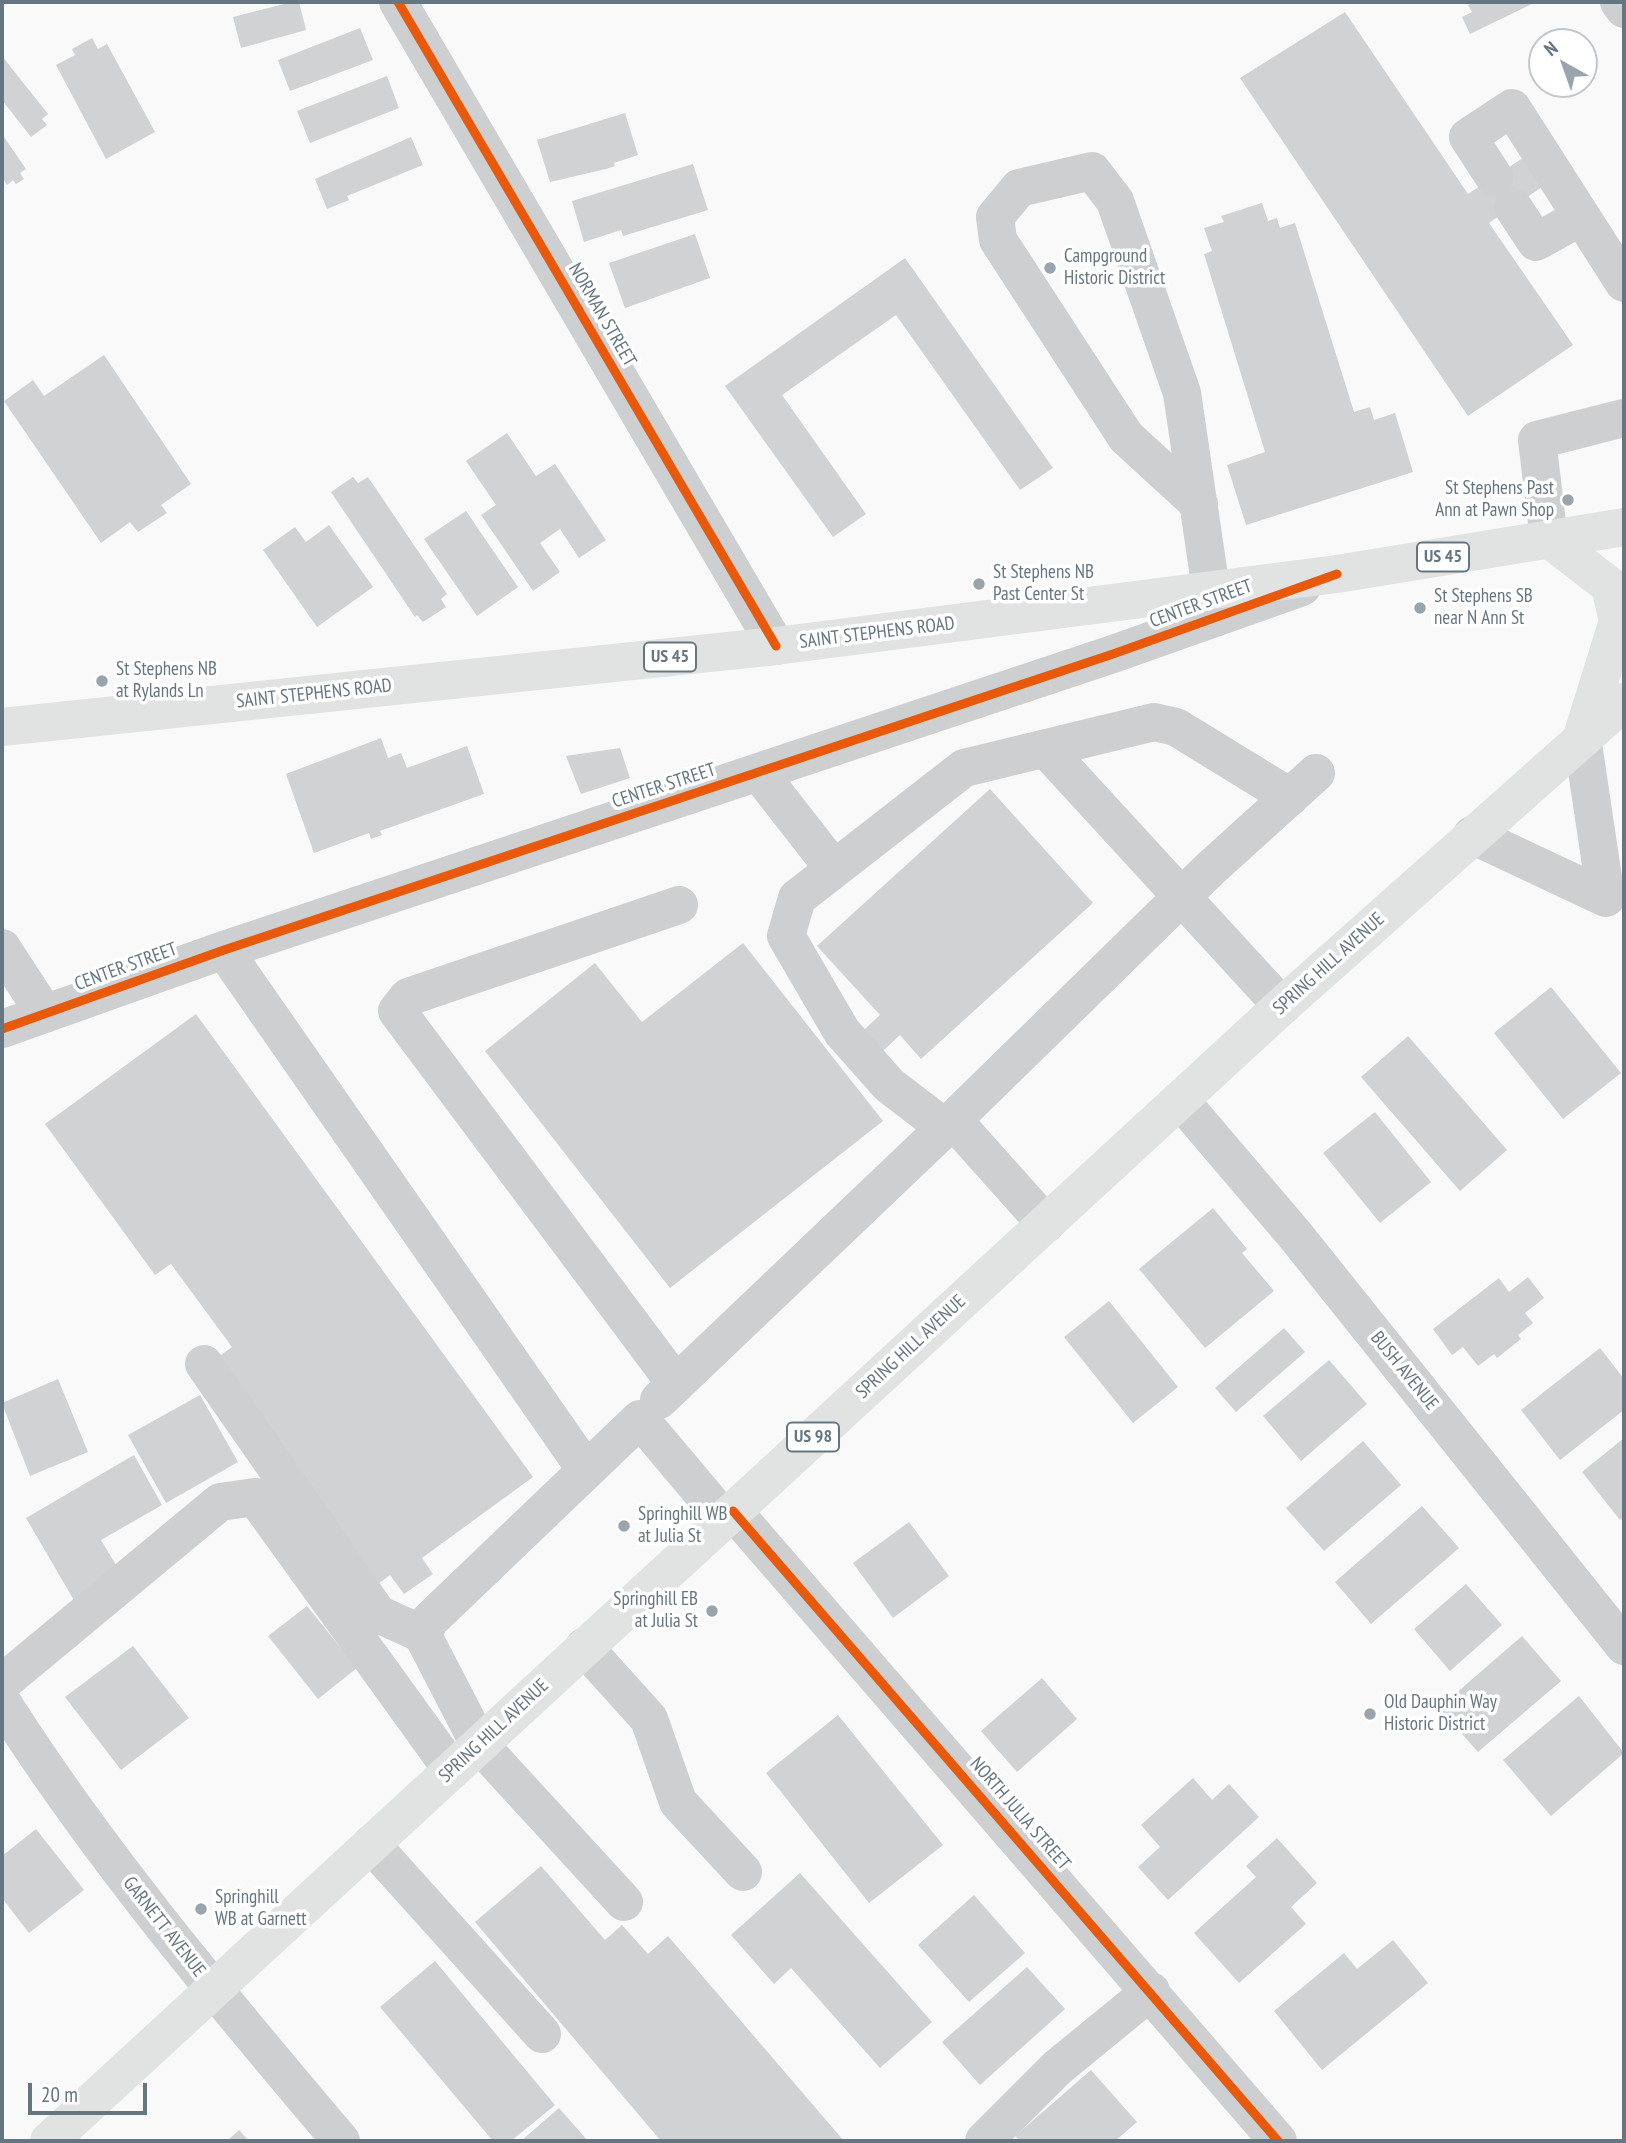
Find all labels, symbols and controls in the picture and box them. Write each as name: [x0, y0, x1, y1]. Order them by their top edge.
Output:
north arrow: [1528, 28, 1598, 98]
text: N: [1539, 36, 1562, 61]
place label: Campground Historic District: [1064, 246, 1165, 290]
street label: NORMAN STREET: [563, 259, 641, 371]
marker: Campground Historic District: [1042, 260, 1058, 276]
place label: St Stephens Past Ann at Pawn Shop: [1435, 478, 1554, 522]
marker: St Stephens Past Ann at Pawn Shop: [1560, 492, 1576, 508]
road number: US 45: [1417, 542, 1469, 572]
place label: St Stephens NB Past Center St: [993, 562, 1094, 606]
street label: CENTER STREET: [1147, 575, 1255, 633]
marker: St Stephens NB Past Center St: [971, 576, 987, 592]
place label: St Stephens SB near N Ann St: [1434, 586, 1533, 630]
marker: St Stephens SB near N Ann St: [1412, 600, 1428, 616]
street label: SAINT STEPHENS ROAD: [798, 612, 956, 654]
road number: US 45: [644, 642, 696, 672]
place label: St Stephens NB at Rylands Ln: [116, 659, 217, 703]
marker: St Stephens NB at Rylands Ln: [94, 673, 110, 689]
street label: SAINT STEPHENS ROAD: [235, 675, 393, 713]
street label: CENTER STREET: [609, 759, 719, 813]
street label: SPRING HILL AVENUE: [1269, 908, 1389, 1020]
street label: CENTER STREET: [72, 938, 180, 996]
street label: SPRING HILL AVENUE: [851, 1290, 971, 1404]
street label: BUSH AVENUE: [1365, 1327, 1443, 1415]
road number: US 98: [787, 1422, 839, 1452]
place label: Springhill WB at Julia St: [638, 1504, 727, 1548]
marker: Springhill WB at Julia St: [616, 1518, 632, 1534]
place label: Springhill EB at Julia St: [613, 1589, 698, 1633]
marker: Springhill EB at Julia St: [704, 1603, 720, 1619]
street label: SPRING HILL AVENUE: [434, 1674, 554, 1788]
place label: Old Dauphin Way Historic District: [1384, 1692, 1497, 1736]
marker: Old Dauphin Way Historic District: [1362, 1706, 1378, 1722]
street label: NORTH JULIA STREET: [965, 1753, 1075, 1875]
street label: GARNETT AVENUE: [118, 1872, 210, 1982]
place label: Springhill WB at Garnett: [215, 1887, 306, 1931]
marker: Springhill WB at Garnett: [193, 1901, 209, 1917]
scale bar: [32, 2070, 150, 2114]
text: 20 m: [41, 2081, 78, 2108]

